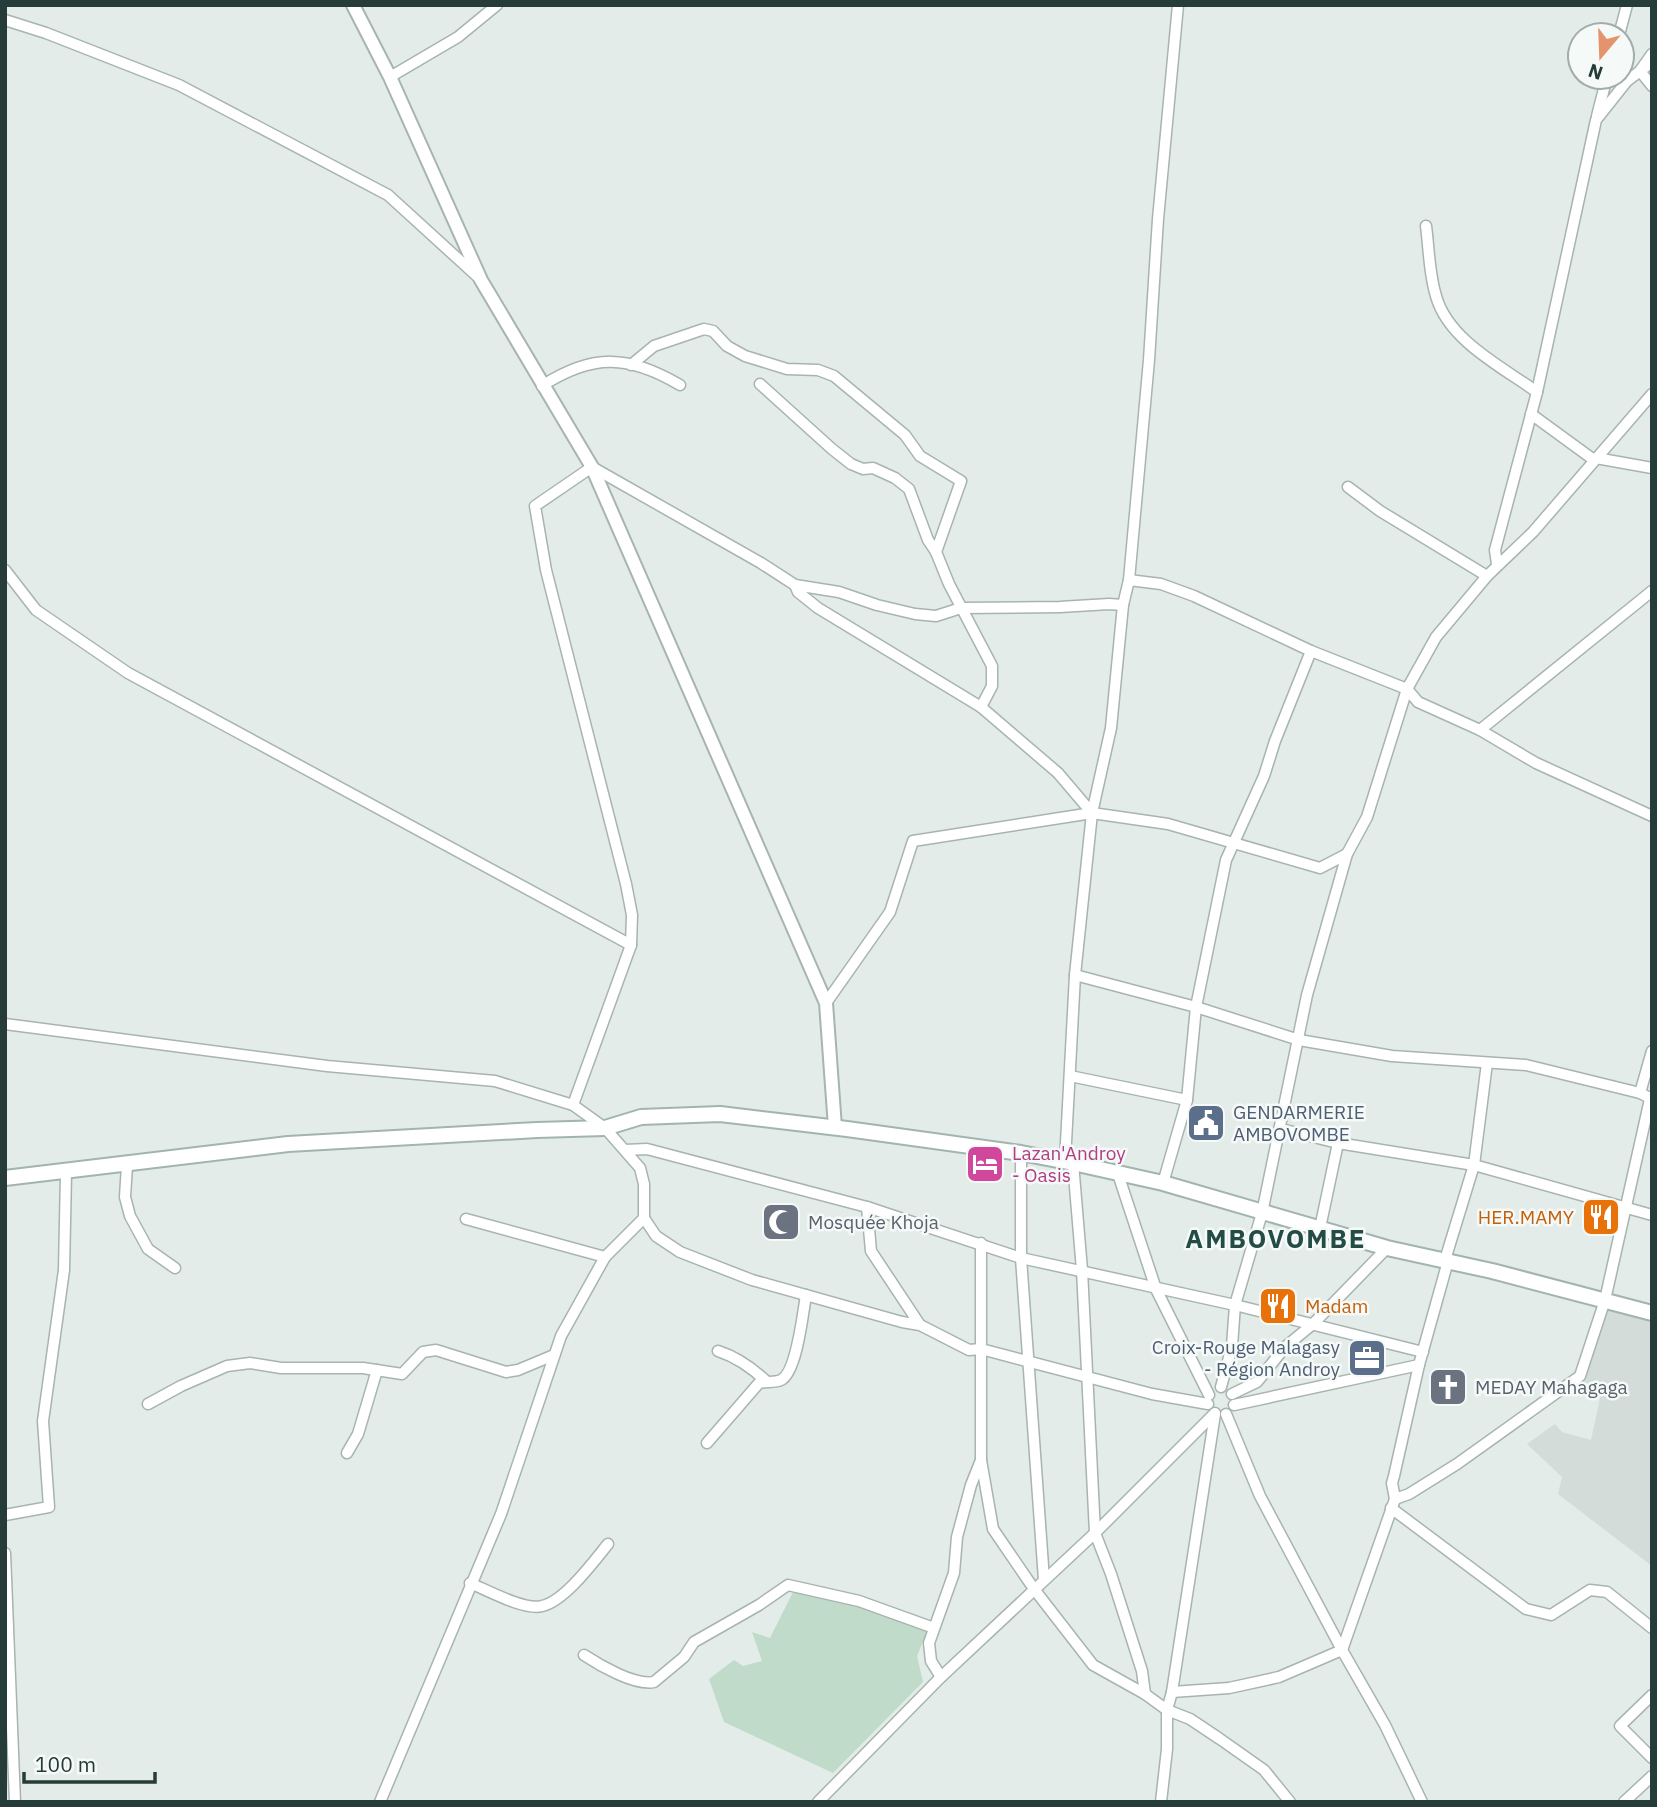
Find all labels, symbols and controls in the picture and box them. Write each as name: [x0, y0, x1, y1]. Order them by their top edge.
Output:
north arrow: [1566, 21, 1636, 91]
text: N: [1585, 58, 1606, 86]
place label: GENDARMERIE AMBOVOMBE: [1233, 1100, 1365, 1146]
public building icon: GENDARMERIE AMBOVOMBE: [1185, 1102, 1227, 1144]
place label: Lazan'Androy - Oasis: [1012, 1141, 1126, 1187]
hotel icon: Lazan'Androy - Oasis: [964, 1143, 1006, 1185]
restaurant icon: HER.MAMY: [1580, 1196, 1622, 1238]
mosque icon: Mosquée Khoja: [760, 1201, 802, 1243]
place label: HER.MAMY: [1478, 1205, 1575, 1229]
place label: Mosquée Khoja: [808, 1210, 939, 1234]
district label: AMBOVOMBE: [1185, 1221, 1367, 1255]
restaurant icon: Madam: [1257, 1285, 1299, 1327]
place label: Madam: [1305, 1294, 1368, 1318]
place label: Croix-Rouge Malagasy - Région Androy: [1152, 1335, 1341, 1381]
office icon: Croix-Rouge Malagasy - Région Androy: [1346, 1337, 1388, 1379]
church icon: MEDAY Mahagaga: [1427, 1366, 1469, 1408]
place label: MEDAY Mahagaga: [1475, 1375, 1628, 1399]
scale bar: [24, 1741, 156, 1785]
text: 100 m: [35, 1750, 96, 1778]

